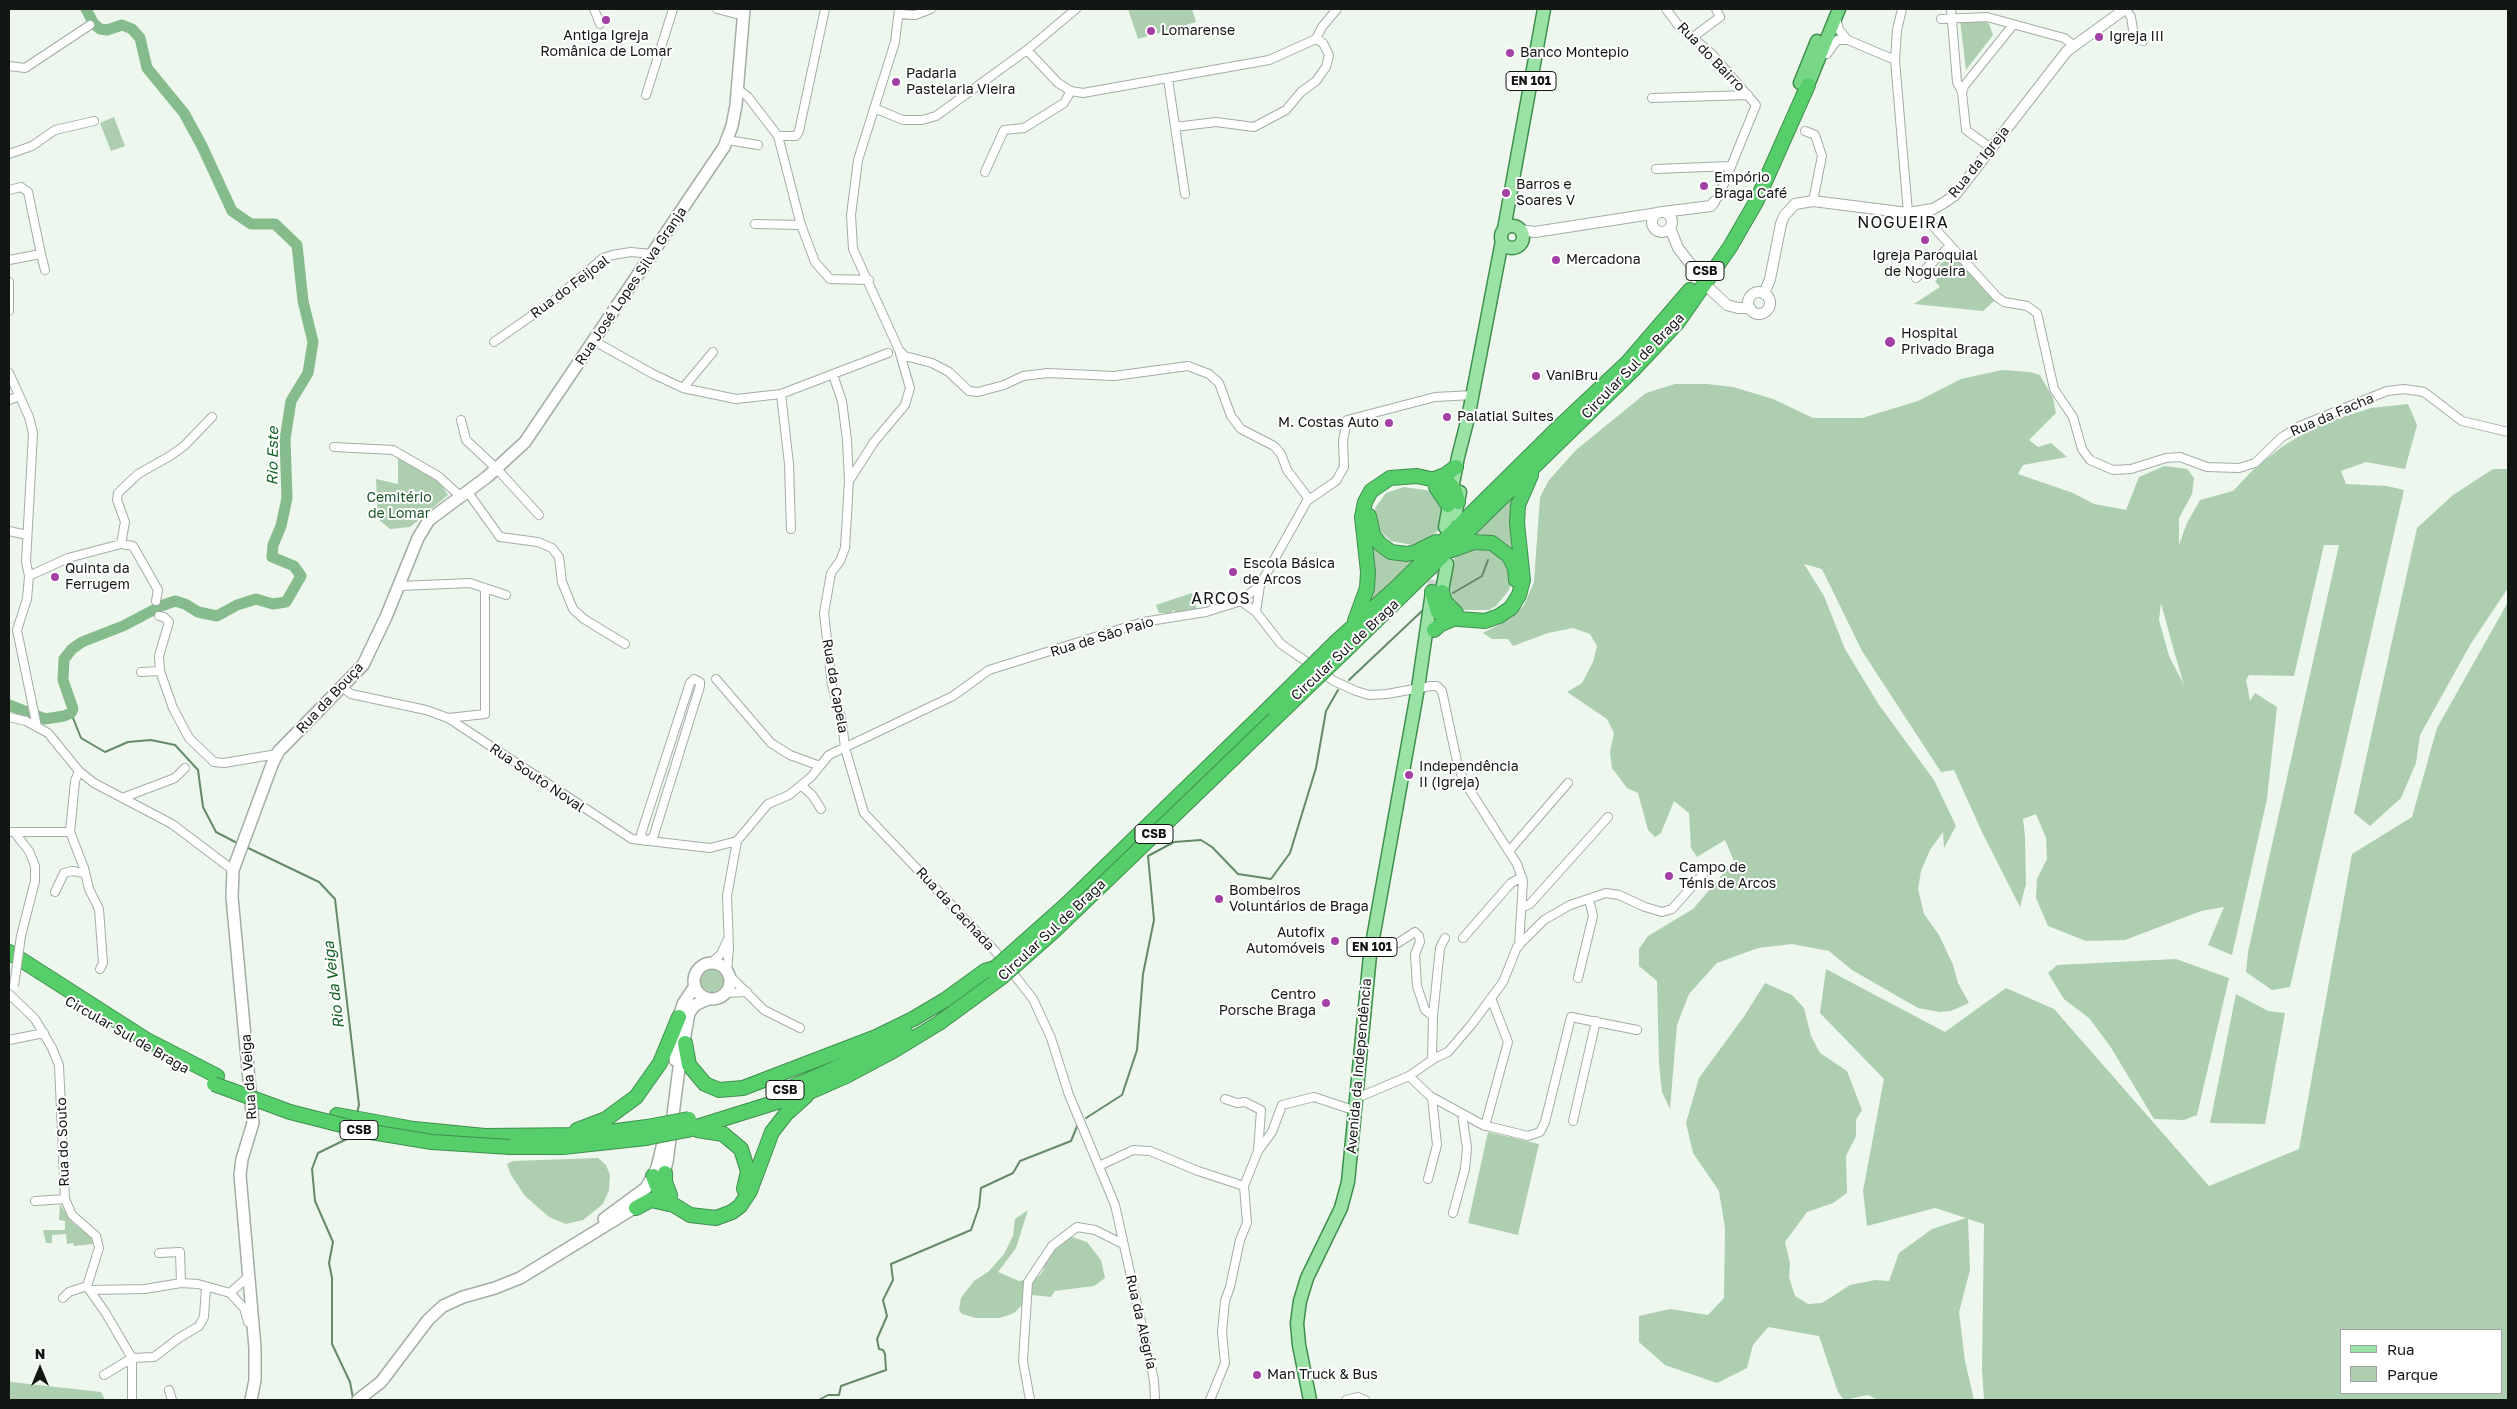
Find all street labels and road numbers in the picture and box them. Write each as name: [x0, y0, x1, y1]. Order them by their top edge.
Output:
street label: Rua do Bairro: [1674, 19, 1748, 95]
road number: EN 101: [1506, 72, 1556, 90]
street label: Rua da Igreja: [1945, 123, 2013, 201]
street label: Rua José Lopes Silva Granja: [572, 204, 690, 368]
street label: Rua do Feijoal: [527, 252, 613, 322]
road number: CSB: [1686, 262, 1724, 280]
street label: Circular Sul de Braga: [1578, 310, 1688, 422]
street label: Rua da Facha: [2288, 390, 2376, 440]
street label: Circular Sul de Braga: [1288, 596, 1402, 704]
street label: Rua de São Paio: [1048, 613, 1156, 661]
street label: Rua da Capela: [818, 637, 852, 735]
street label: Rua da Bouça: [293, 659, 367, 737]
street label: Rua Souto Noval: [486, 740, 588, 816]
road number: CSB: [1135, 824, 1173, 844]
street label: Rua da Cachada: [912, 864, 998, 954]
street label: Circular Sul de Braga: [995, 876, 1109, 984]
road number: EN 101: [1347, 938, 1397, 956]
street label: Avenida da Independência: [1343, 977, 1375, 1155]
street label: Circular Sul de Braga: [62, 993, 192, 1077]
street label: Rua da Veiga: [238, 1033, 260, 1121]
road number: CSB: [766, 1080, 804, 1100]
street label: Rua do Souto: [53, 1097, 73, 1187]
road number: CSB: [340, 1120, 378, 1140]
street label: Rua da Alegría: [1122, 1273, 1160, 1371]

